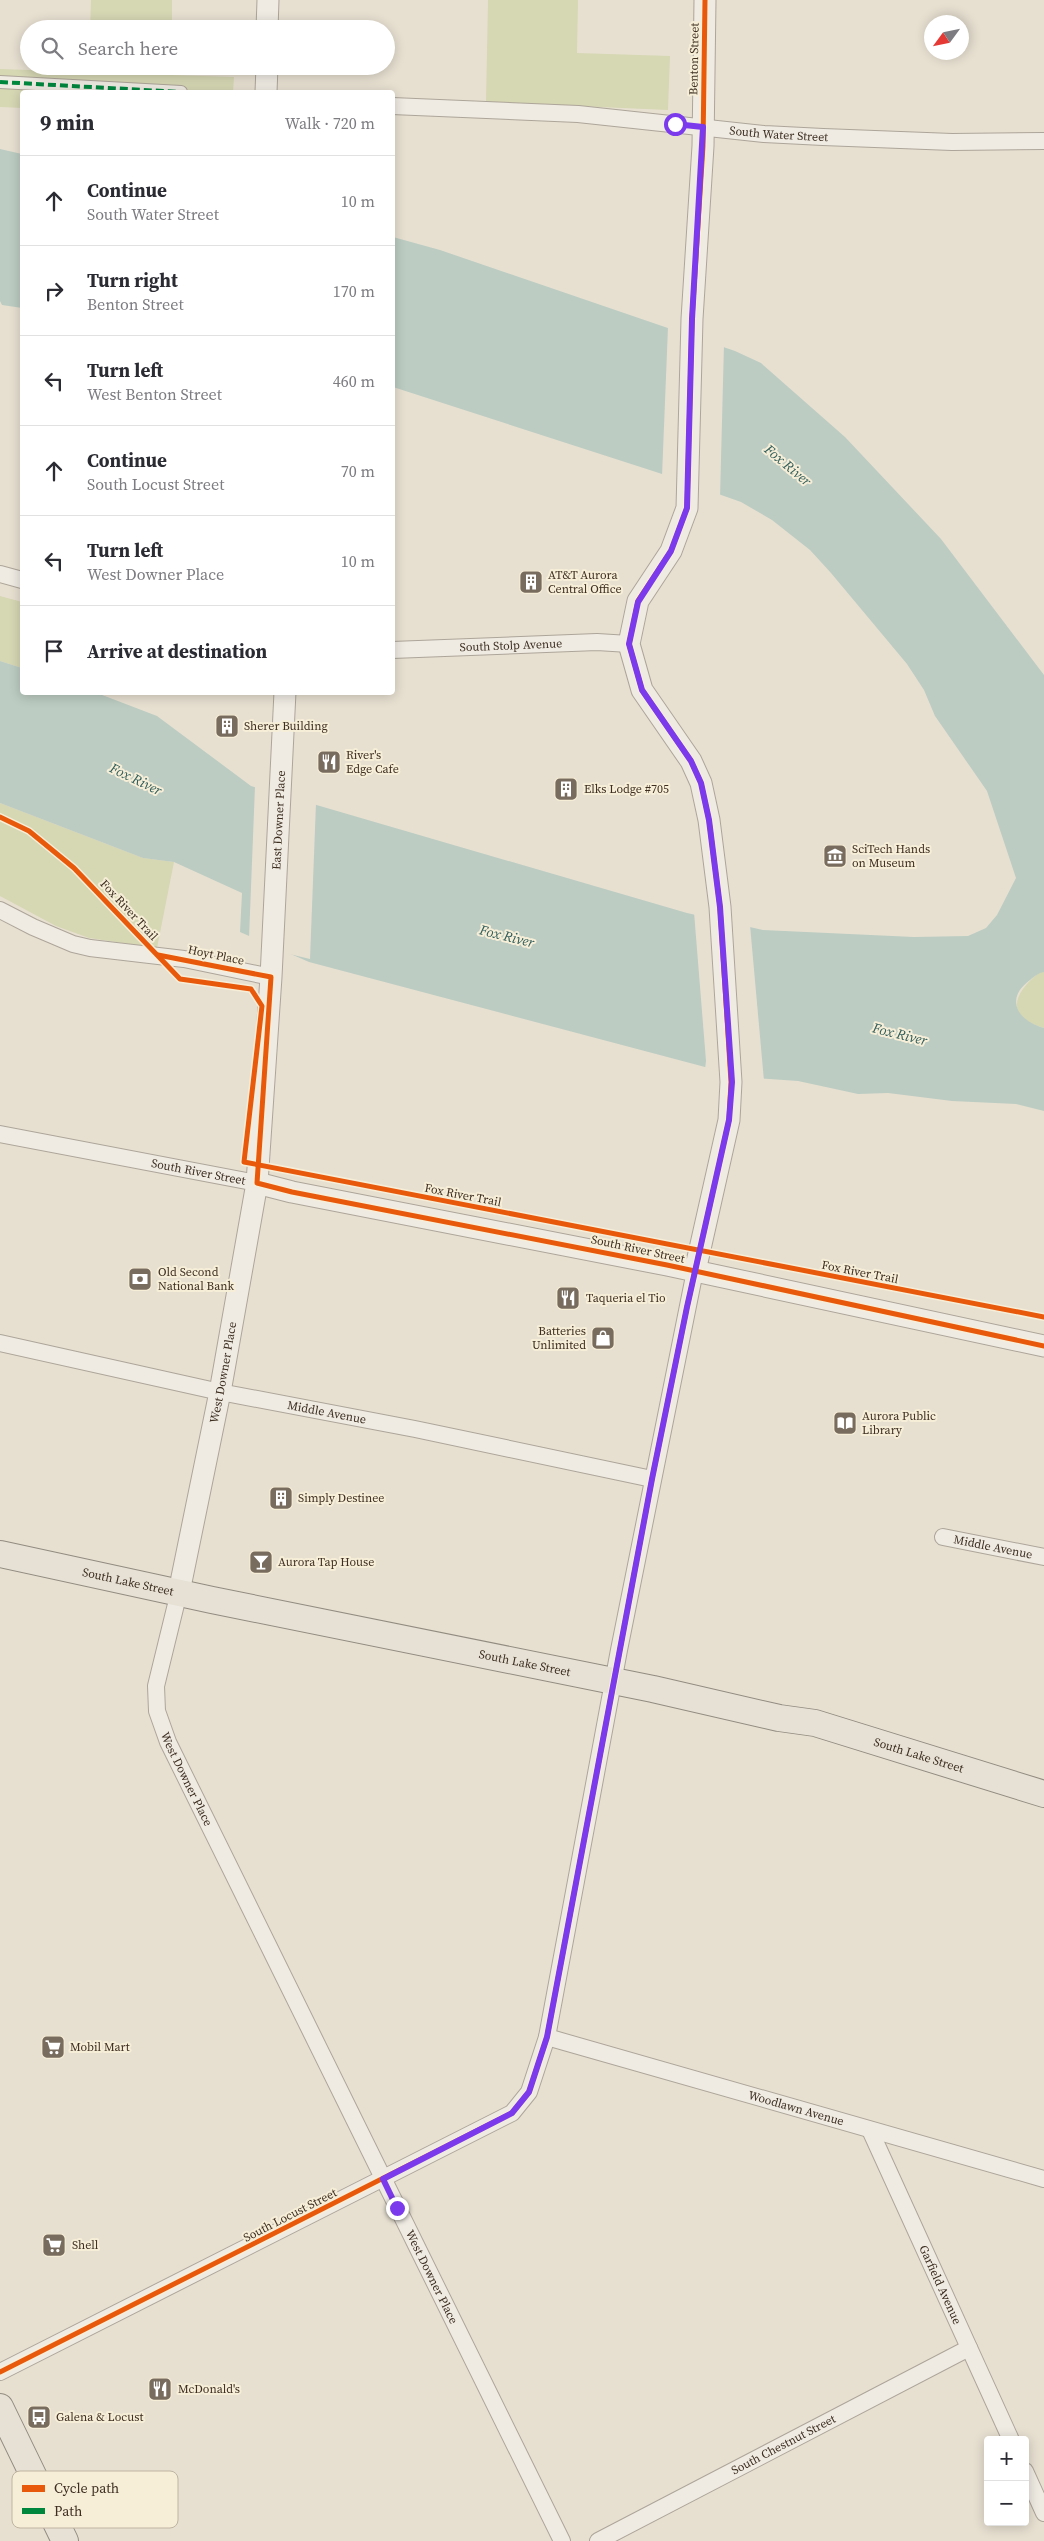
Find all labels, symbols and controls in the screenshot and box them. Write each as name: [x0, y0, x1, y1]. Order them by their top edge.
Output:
north arrow: [924, 15, 969, 60]
search box: [20, 20, 395, 75]
street label: Benton Street: [685, 23, 703, 95]
icon: search: [38, 34, 66, 62]
text: Search here: [78, 35, 178, 61]
text: 9 min: [40, 108, 95, 137]
text: Walk · 720 m: [285, 112, 375, 134]
route start: [664, 113, 687, 136]
street label: South Water Street: [729, 122, 829, 145]
text: Continue: [87, 177, 167, 203]
icon: ahead: [40, 187, 68, 215]
text: 10 m: [341, 190, 375, 212]
text: South Water Street: [87, 203, 219, 225]
text: Turn right: [87, 267, 178, 293]
icon: right: [40, 277, 68, 305]
text: 170 m: [333, 280, 375, 302]
text: Benton Street: [87, 293, 184, 315]
text: Turn left: [87, 357, 163, 383]
icon: left: [40, 367, 68, 395]
text: 460 m: [333, 370, 375, 392]
text: West Benton Street: [87, 383, 222, 405]
water label: Fox River: [759, 439, 816, 491]
text: Continue: [87, 447, 167, 473]
icon: ahead: [40, 457, 68, 485]
text: 70 m: [341, 460, 375, 482]
text: South Locust Street: [87, 473, 224, 495]
text: Turn left: [87, 537, 163, 563]
icon: left: [40, 547, 68, 575]
text: 10 m: [341, 550, 375, 572]
text: West Downer Place: [87, 563, 224, 585]
place label: AT&T Aurora Central Office: [548, 567, 622, 597]
building icon: AT&T Aurora Central Office: [518, 569, 544, 595]
street label: South Stolp Avenue: [459, 635, 562, 655]
icon: arrive: [40, 637, 68, 665]
text: Arrive at destination: [87, 638, 267, 664]
building icon: Sherer Building: [214, 713, 240, 739]
place label: Sherer Building: [244, 718, 328, 734]
place label: River's Edge Cafe: [346, 747, 399, 777]
restaurant icon: River's Edge Cafe: [316, 749, 342, 775]
water label: Fox River: [106, 757, 166, 800]
street label: East Downer Place: [268, 770, 289, 870]
building icon: Elks Lodge #705: [553, 776, 579, 802]
place label: Elks Lodge #705: [584, 781, 669, 797]
place label: SciTech Hands on Museum: [852, 841, 930, 871]
museum icon: SciTech Hands on Museum: [822, 843, 848, 869]
street label: Fox River Trail: [97, 876, 162, 944]
water label: Fox River: [477, 919, 537, 953]
street label: Hoyt Place: [186, 941, 246, 969]
water label: Fox River: [870, 1017, 930, 1051]
street label: South River Street: [150, 1155, 247, 1189]
street label: Fox River Trail: [423, 1180, 503, 1210]
street label: South River Street: [590, 1231, 686, 1267]
street label: Fox River Trail: [820, 1257, 900, 1287]
place label: Old Second National Bank: [158, 1264, 234, 1294]
bank icon: Old Second National Bank: [127, 1266, 153, 1292]
restaurant icon: Taqueria el Tio: [555, 1285, 581, 1311]
place label: Taqueria el Tio: [586, 1290, 666, 1306]
street label: West Downer Place: [206, 1320, 240, 1425]
place label: Batteries Unlimited: [532, 1323, 586, 1353]
shop icon: Batteries Unlimited: [590, 1325, 616, 1351]
street label: Middle Avenue: [286, 1397, 367, 1428]
place label: Aurora Public Library: [862, 1408, 936, 1438]
library icon: Aurora Public Library: [832, 1410, 858, 1436]
building icon: Simply Destinee: [268, 1485, 294, 1511]
place label: Simply Destinee: [298, 1490, 384, 1506]
street label: Middle Avenue: [952, 1531, 1034, 1563]
bar icon: Aurora Tap House: [248, 1549, 274, 1575]
place label: Aurora Tap House: [278, 1554, 374, 1570]
street label: South Lake Street: [81, 1564, 175, 1599]
street label: South Lake Street: [478, 1646, 572, 1680]
street label: West Downer Place: [157, 1730, 216, 1829]
street label: South Lake Street: [872, 1734, 966, 1777]
supermarket icon: Mobil Mart: [40, 2034, 66, 2060]
place label: Mobil Mart: [70, 2039, 130, 2055]
street label: Woodlawn Avenue: [746, 2087, 846, 2129]
street label: South Locust Street: [240, 2184, 340, 2246]
route end: [386, 2197, 409, 2220]
street label: West Downer Place: [402, 2227, 462, 2327]
supermarket icon: Shell: [41, 2232, 67, 2258]
place label: Shell: [72, 2237, 99, 2253]
street label: Garfield Avenue: [915, 2243, 965, 2327]
restaurant icon: McDonald's: [147, 2376, 173, 2402]
place label: McDonald's: [178, 2381, 240, 2397]
bus stop icon: Galena & Locust: [26, 2404, 52, 2430]
place label: Galena & Locust: [56, 2409, 143, 2425]
street label: South Chestnut Street: [728, 2411, 838, 2478]
map controls: [984, 2436, 1029, 2526]
button: +: [984, 2436, 1029, 2481]
legend: [12, 2471, 178, 2528]
text: Cycle path: [54, 2478, 119, 2498]
button: −: [984, 2481, 1029, 2526]
text: Path: [54, 2501, 82, 2521]

